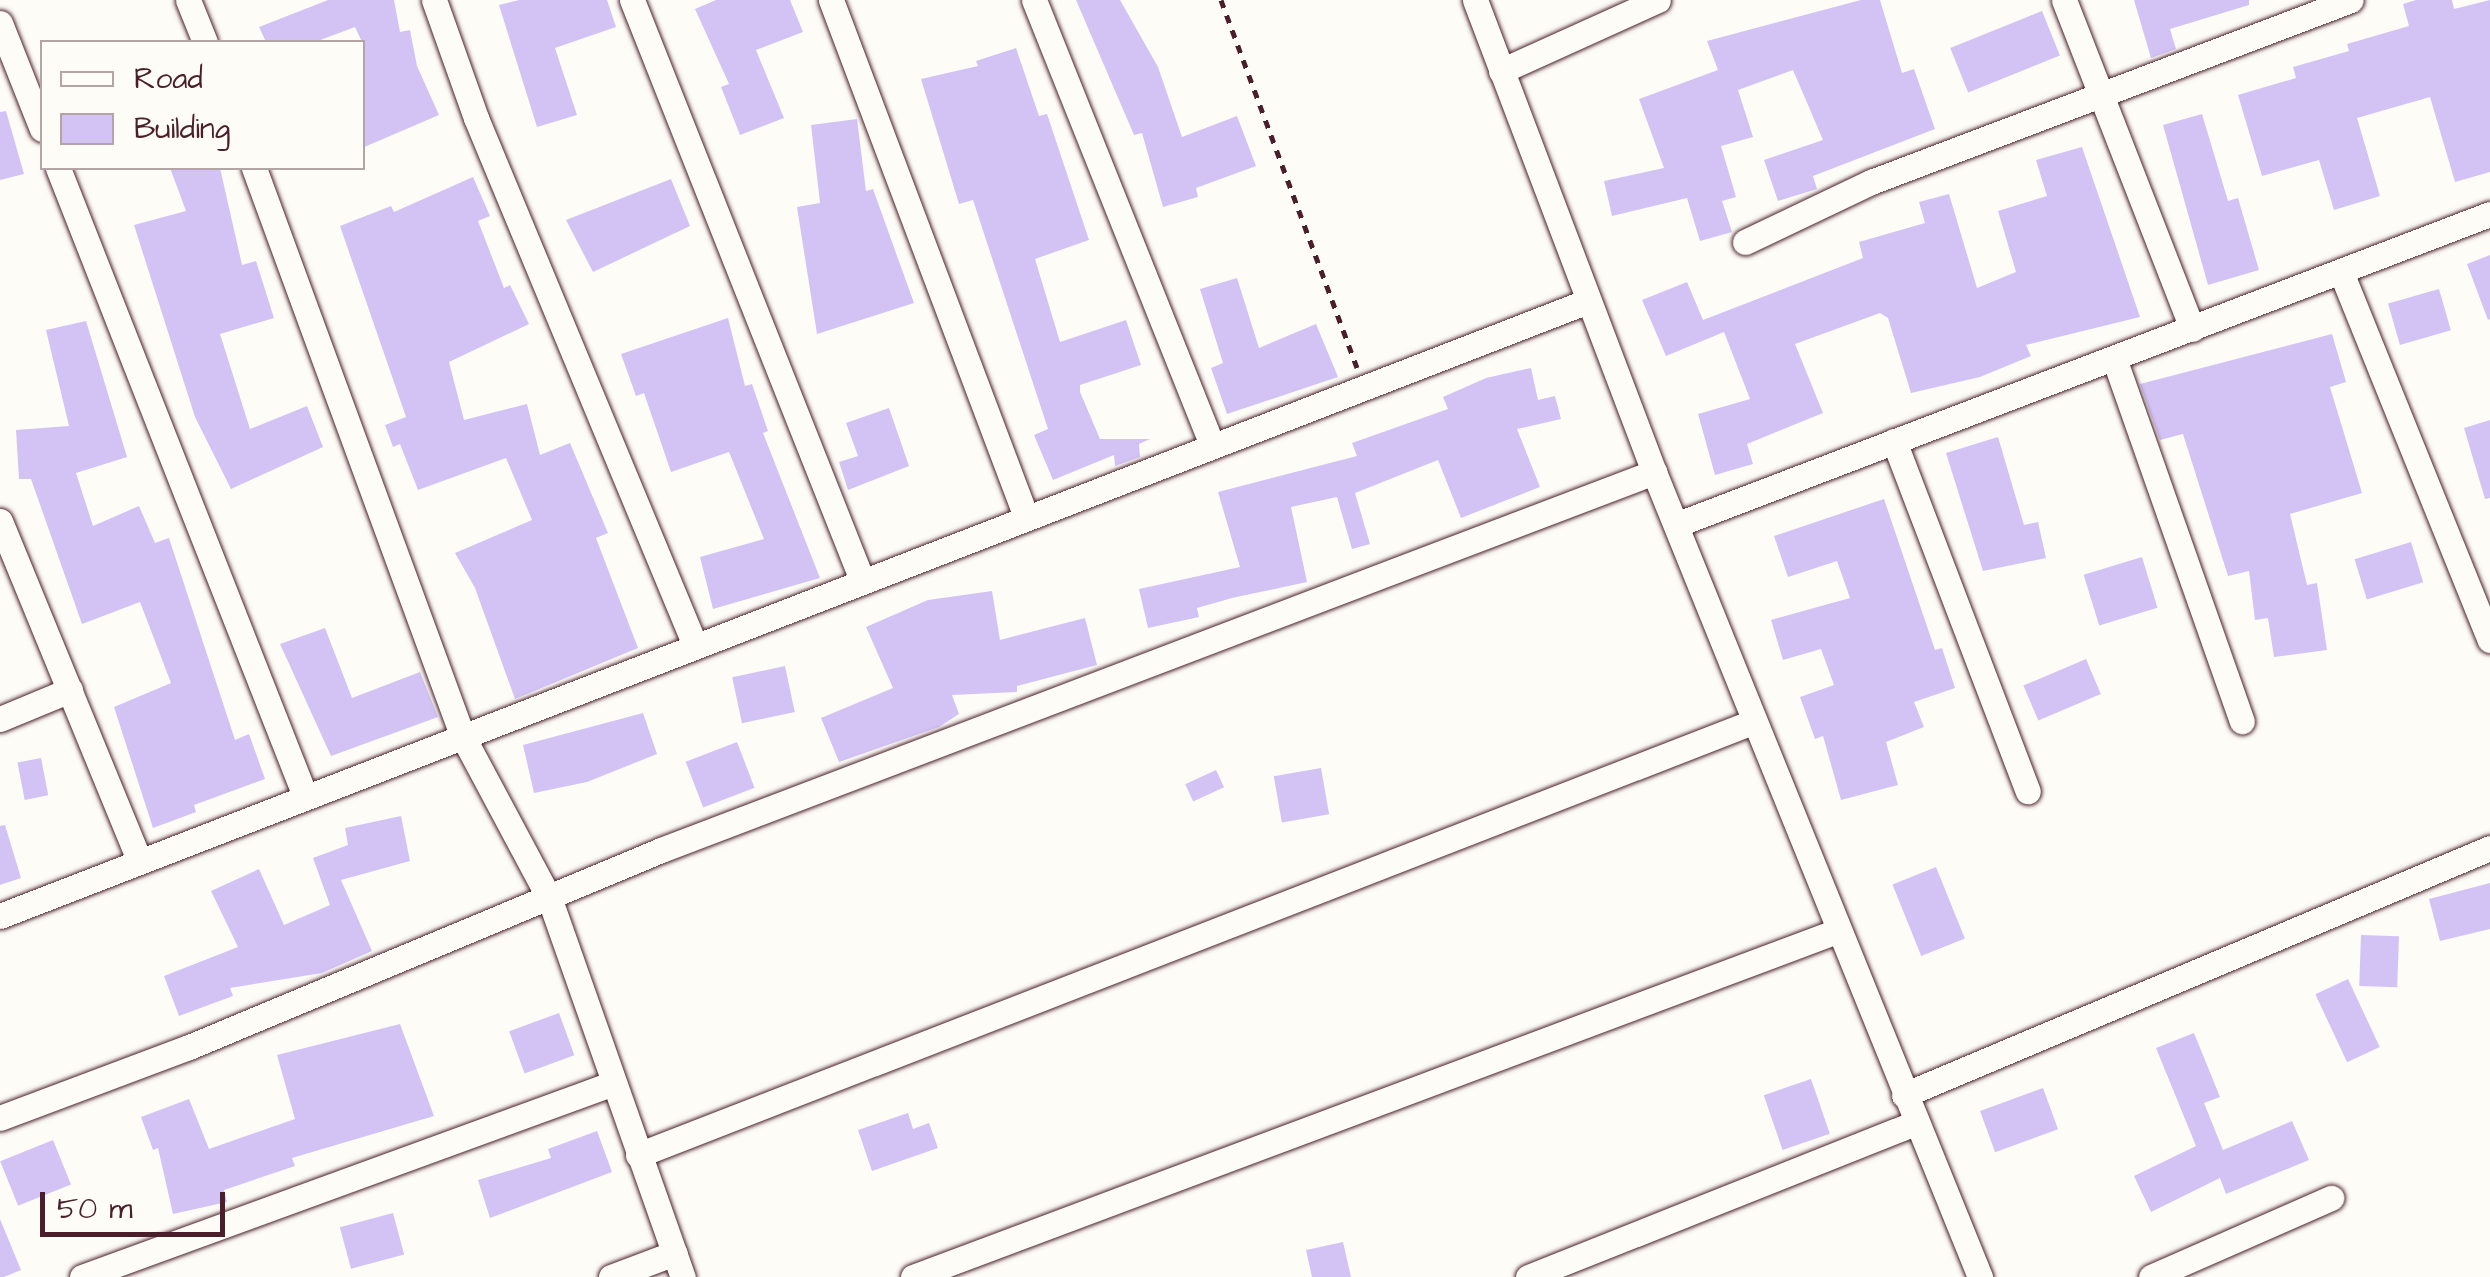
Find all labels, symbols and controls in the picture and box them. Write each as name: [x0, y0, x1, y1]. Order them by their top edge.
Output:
legend: [40, 40, 365, 170]
text: Road: [134, 58, 203, 100]
text: Building: [134, 108, 230, 150]
scale bar: [45, 1172, 230, 1234]
text: 50 m: [57, 1188, 133, 1230]

